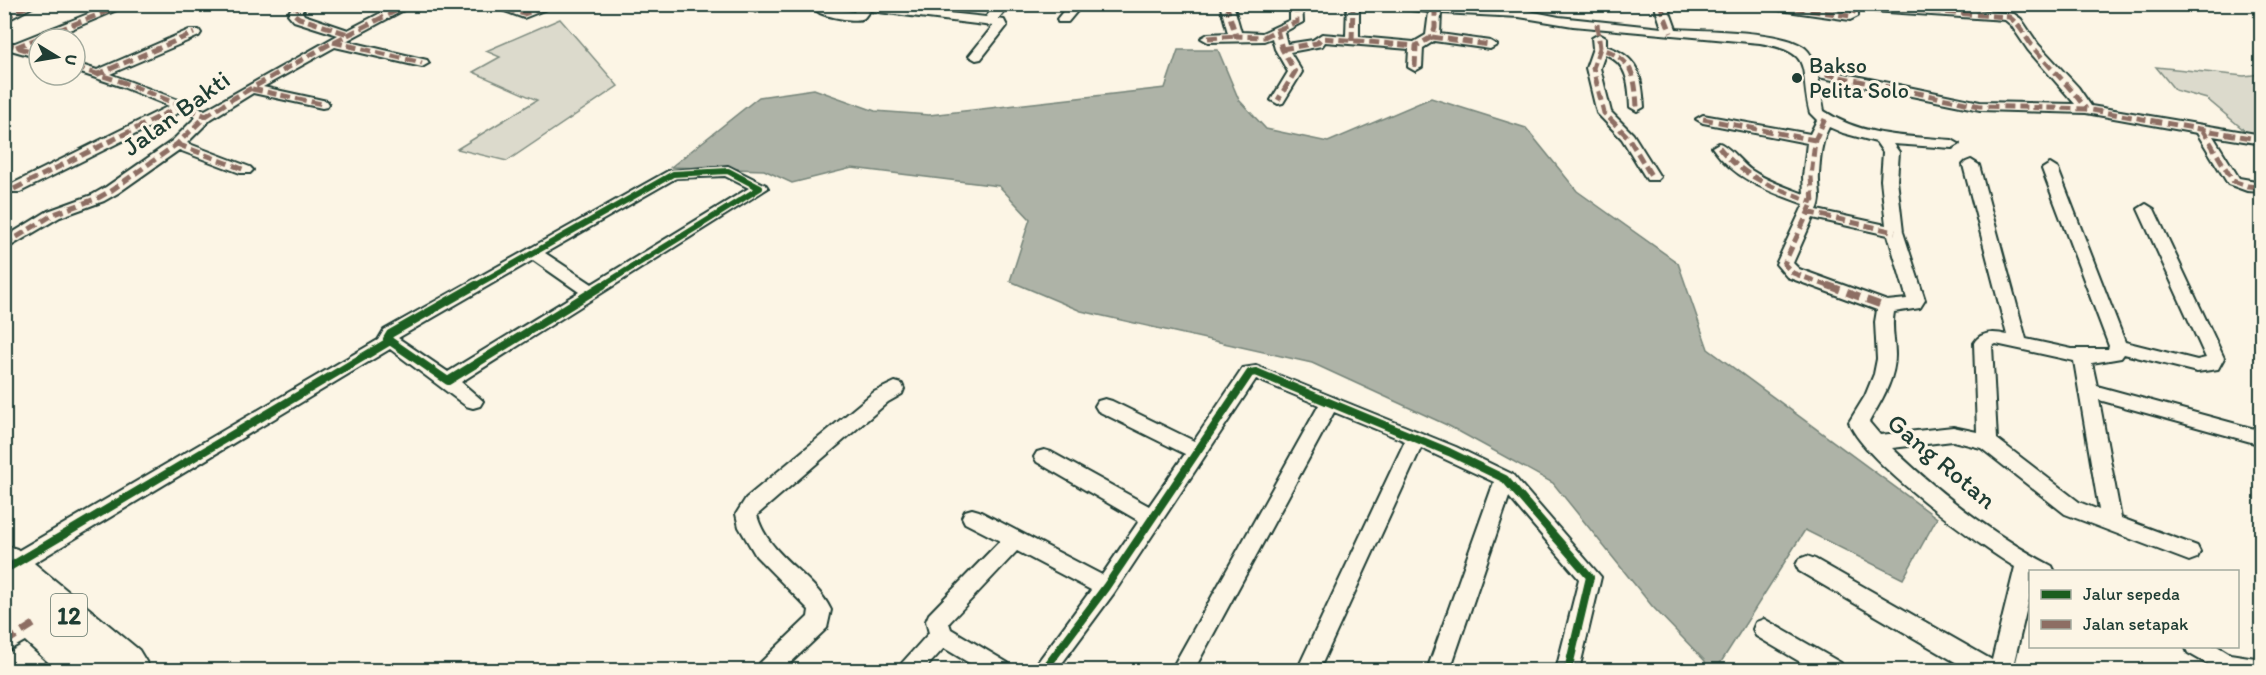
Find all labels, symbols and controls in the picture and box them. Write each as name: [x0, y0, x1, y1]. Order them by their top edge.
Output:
north arrow: [27, 27, 87, 87]
place label: Bakso Pelita Solo: [1809, 52, 1909, 104]
text: U: [61, 53, 82, 67]
street label: Jalan Bakti: [116, 63, 236, 163]
marker: Bakso Pelita Solo: [1790, 71, 1804, 85]
street label: Gang Rotan: [1881, 406, 2003, 516]
legend: [2029, 570, 2239, 648]
text: Jalur sepeda: [2083, 583, 2180, 605]
road number: 12: [51, 594, 87, 636]
text: Jalan setapak: [2083, 613, 2189, 635]

